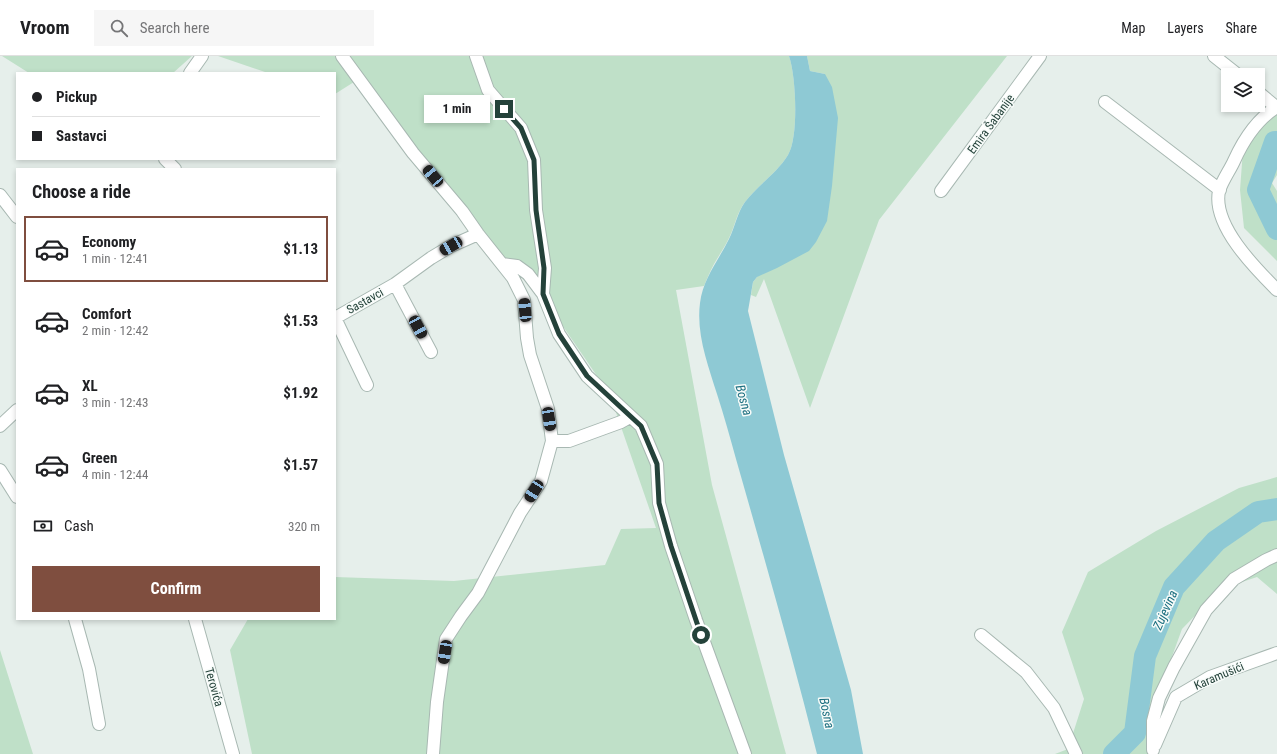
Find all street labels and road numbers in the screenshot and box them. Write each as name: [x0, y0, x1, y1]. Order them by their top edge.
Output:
street label: Emira Šabanije: [964, 91, 1018, 157]
street label: Sastavci: [344, 285, 386, 317]
street label: Karamušići: [1192, 659, 1246, 693]
street label: Terovića: [202, 666, 226, 708]

